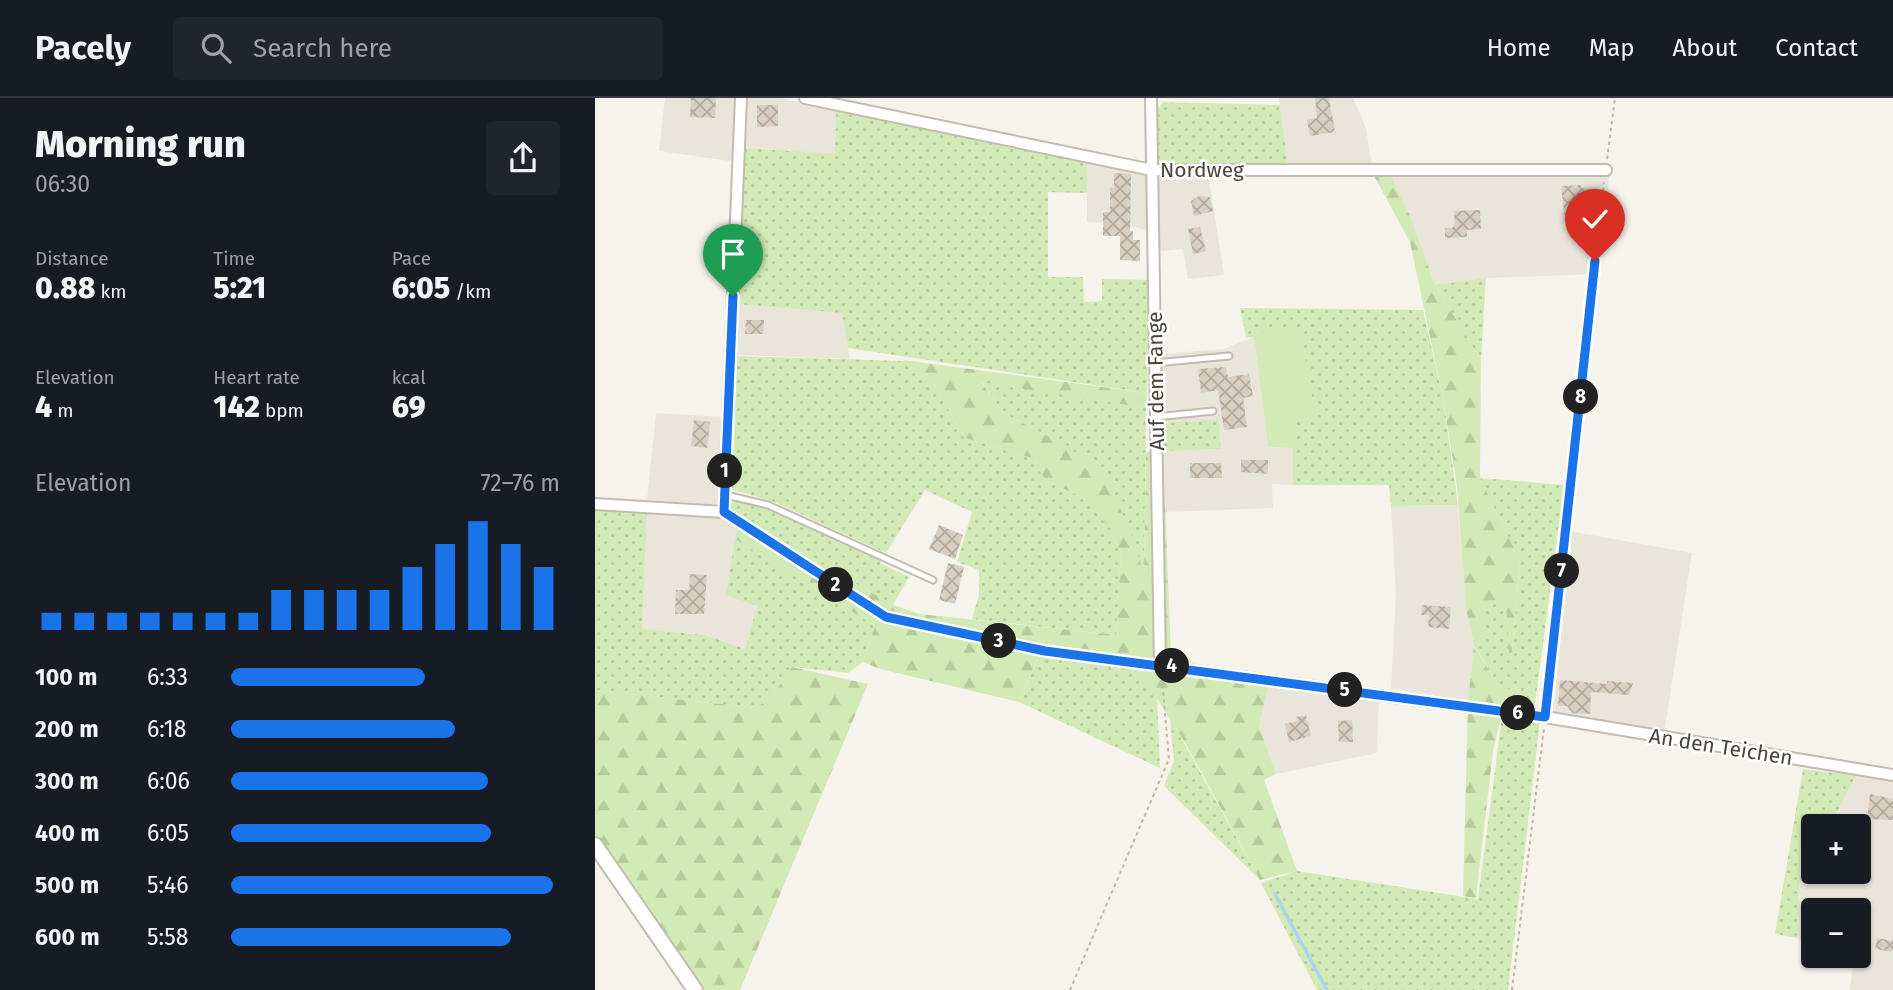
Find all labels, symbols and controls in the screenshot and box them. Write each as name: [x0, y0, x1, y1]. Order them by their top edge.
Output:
search box: [173, 17, 663, 80]
text: Pacely: [35, 28, 131, 68]
icon: search: [197, 29, 235, 67]
text: Search here: [253, 33, 392, 64]
text: Home: [1487, 34, 1551, 62]
text: Map: [1589, 34, 1635, 62]
text: About: [1673, 34, 1737, 62]
text: Contact: [1775, 34, 1858, 62]
text: Morning run: [35, 121, 246, 167]
button: share: [486, 121, 560, 195]
street label: Nordweg: [1160, 157, 1244, 183]
text: 06:30: [35, 170, 90, 198]
pin: [1565, 189, 1625, 261]
icon: check: [1576, 200, 1614, 238]
pin: [703, 224, 763, 296]
icon: arrive: [714, 235, 752, 273]
text: Distance: [35, 247, 109, 270]
text: Time: [213, 247, 255, 270]
text: Pace: [392, 247, 431, 270]
text: 0.88: [35, 270, 95, 306]
text: 5:21: [213, 270, 266, 306]
text: 6:05: [392, 270, 450, 306]
text: km: [95, 280, 126, 303]
text: /km: [450, 280, 491, 303]
street label: Auf dem Fange: [1142, 311, 1170, 451]
text: Elevation: [35, 366, 115, 389]
text: Heart rate: [213, 366, 300, 389]
text: kcal: [392, 366, 426, 389]
pin: 8: [1563, 380, 1599, 414]
text: 8: [1575, 385, 1586, 408]
text: 4: [35, 389, 52, 425]
text: 142: [213, 389, 260, 425]
text: 69: [392, 389, 426, 425]
text: m: [52, 399, 74, 422]
text: bpm: [260, 399, 304, 422]
pin: 1: [708, 454, 743, 488]
text: 1: [720, 459, 729, 482]
text: Elevation: [35, 469, 131, 497]
text: 72–76 m: [480, 469, 560, 497]
pin: 7: [1545, 554, 1579, 588]
text: 7: [1557, 559, 1566, 582]
pin: 2: [819, 568, 853, 602]
text: 2: [831, 573, 840, 596]
pin: 3: [981, 624, 1017, 658]
text: 3: [994, 629, 1003, 652]
pin: 4: [1155, 648, 1189, 684]
text: 4: [1166, 654, 1177, 677]
text: 100 m: [35, 663, 97, 691]
text: 6:33: [147, 663, 188, 691]
pin: 5: [1327, 672, 1363, 708]
text: 5: [1339, 678, 1350, 701]
pin: 6: [1501, 696, 1535, 730]
text: 6: [1512, 701, 1523, 724]
text: 200 m: [35, 715, 99, 743]
text: 6:18: [147, 715, 187, 743]
street label: An den Teichen: [1647, 723, 1795, 771]
text: 300 m: [35, 767, 99, 795]
text: 6:06: [147, 767, 190, 795]
map controls: [1801, 814, 1871, 968]
button: +: [1801, 814, 1871, 884]
text: 400 m: [35, 819, 100, 847]
text: 6:05: [147, 819, 189, 847]
text: 500 m: [35, 871, 99, 899]
text: 5:46: [147, 871, 188, 899]
button: −: [1801, 898, 1871, 968]
text: 600 m: [35, 923, 100, 951]
text: 5:58: [147, 923, 188, 951]

